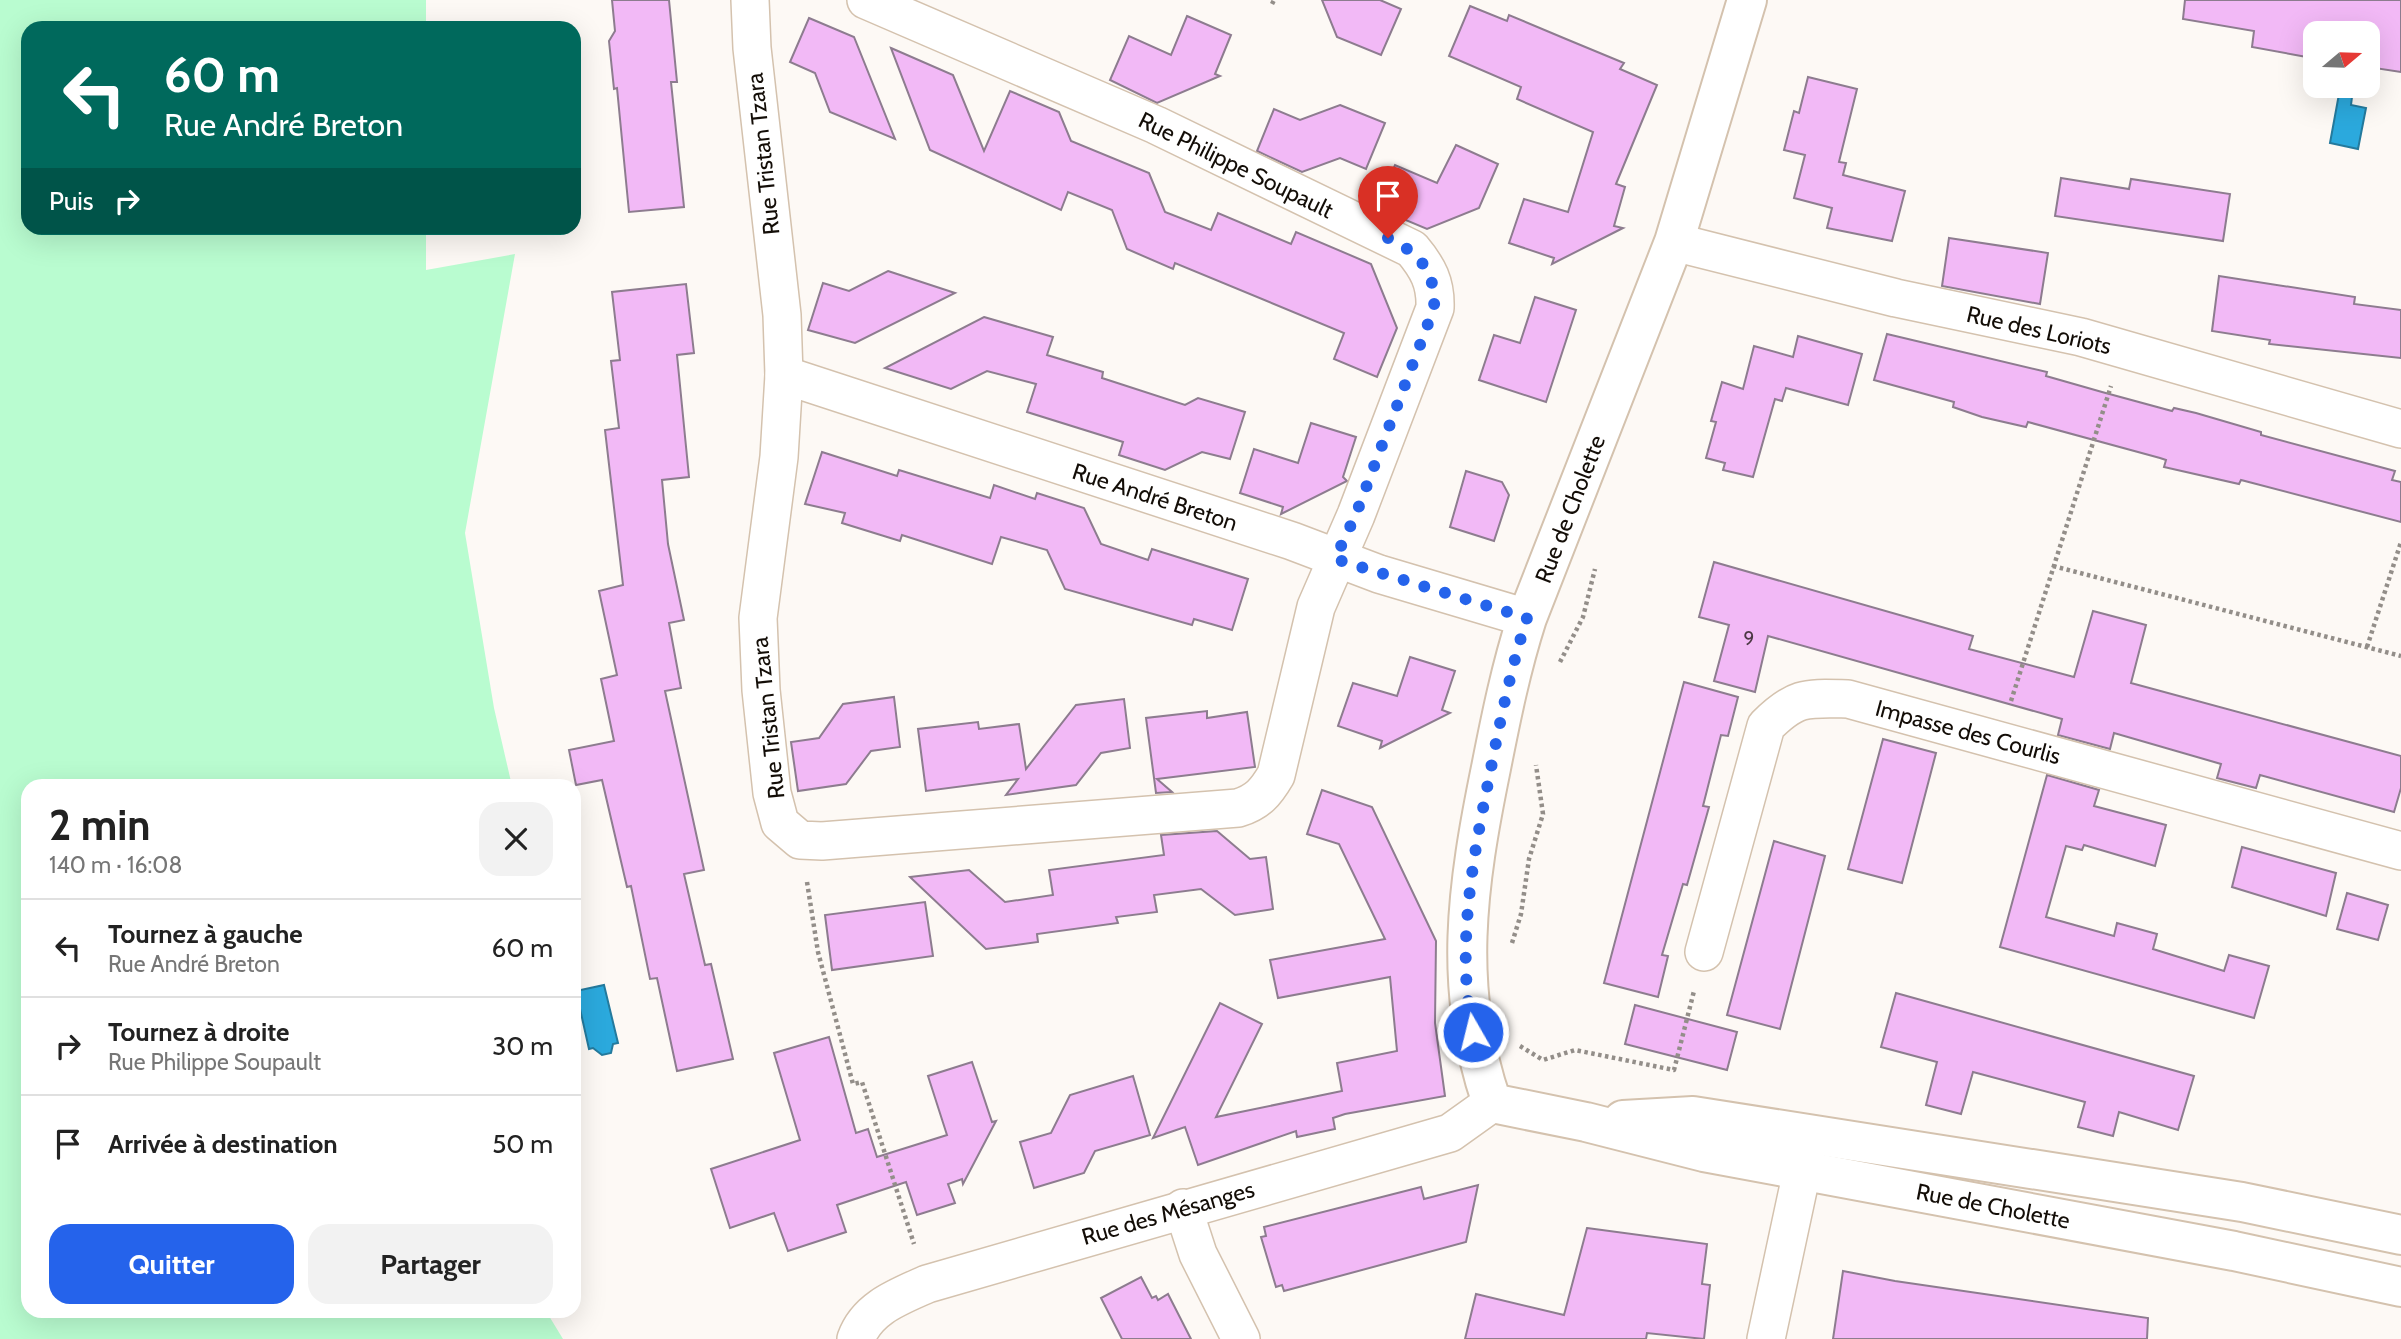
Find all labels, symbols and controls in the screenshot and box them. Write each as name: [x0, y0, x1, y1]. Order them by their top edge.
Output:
north arrow: [2303, 21, 2380, 98]
map controls: [2303, 21, 2380, 98]
text: 60 m: [164, 45, 280, 104]
icon: left: [49, 49, 140, 140]
street label: Rue Tristan Tzara: [741, 72, 785, 236]
text: Rue André Breton: [164, 105, 403, 144]
street label: Rue Philippe Soupault: [1134, 106, 1338, 224]
pin: [1358, 166, 1418, 238]
icon: arrive: [1369, 177, 1407, 215]
icon: right: [108, 182, 146, 220]
text: Puis: [49, 185, 94, 217]
street label: Rue des Loriots: [1964, 300, 2114, 360]
street label: Rue de Cholette: [1529, 431, 1611, 587]
street label: Rue André Breton: [1069, 457, 1241, 537]
house number: 9: [1744, 627, 1754, 650]
street label: Rue Tristan Tzara: [746, 636, 790, 800]
street label: Impasse des Courlis: [1872, 694, 2064, 770]
text: 2 min: [49, 799, 150, 851]
button: close: [479, 802, 553, 876]
text: 140 m · 16:08: [49, 851, 182, 879]
text: Tournez à gauche: [108, 918, 303, 950]
icon: left: [49, 929, 87, 967]
text: 60 m: [491, 932, 553, 964]
text: Rue André Breton: [108, 950, 280, 978]
position arrow: [1436, 995, 1510, 1069]
text: Tournez à droite: [108, 1016, 290, 1048]
icon: right: [49, 1027, 87, 1065]
text: 30 m: [492, 1030, 553, 1062]
text: Rue Philippe Soupault: [108, 1048, 321, 1076]
icon: arrive: [49, 1125, 87, 1163]
text: Arrivée à destination: [108, 1128, 338, 1160]
text: 50 m: [492, 1128, 553, 1160]
street label: Rue des Mésanges: [1078, 1175, 1258, 1251]
street label: Rue de Cholette: [1914, 1177, 2072, 1235]
button: Quitter: [49, 1224, 294, 1304]
button: Partager: [308, 1224, 553, 1304]

